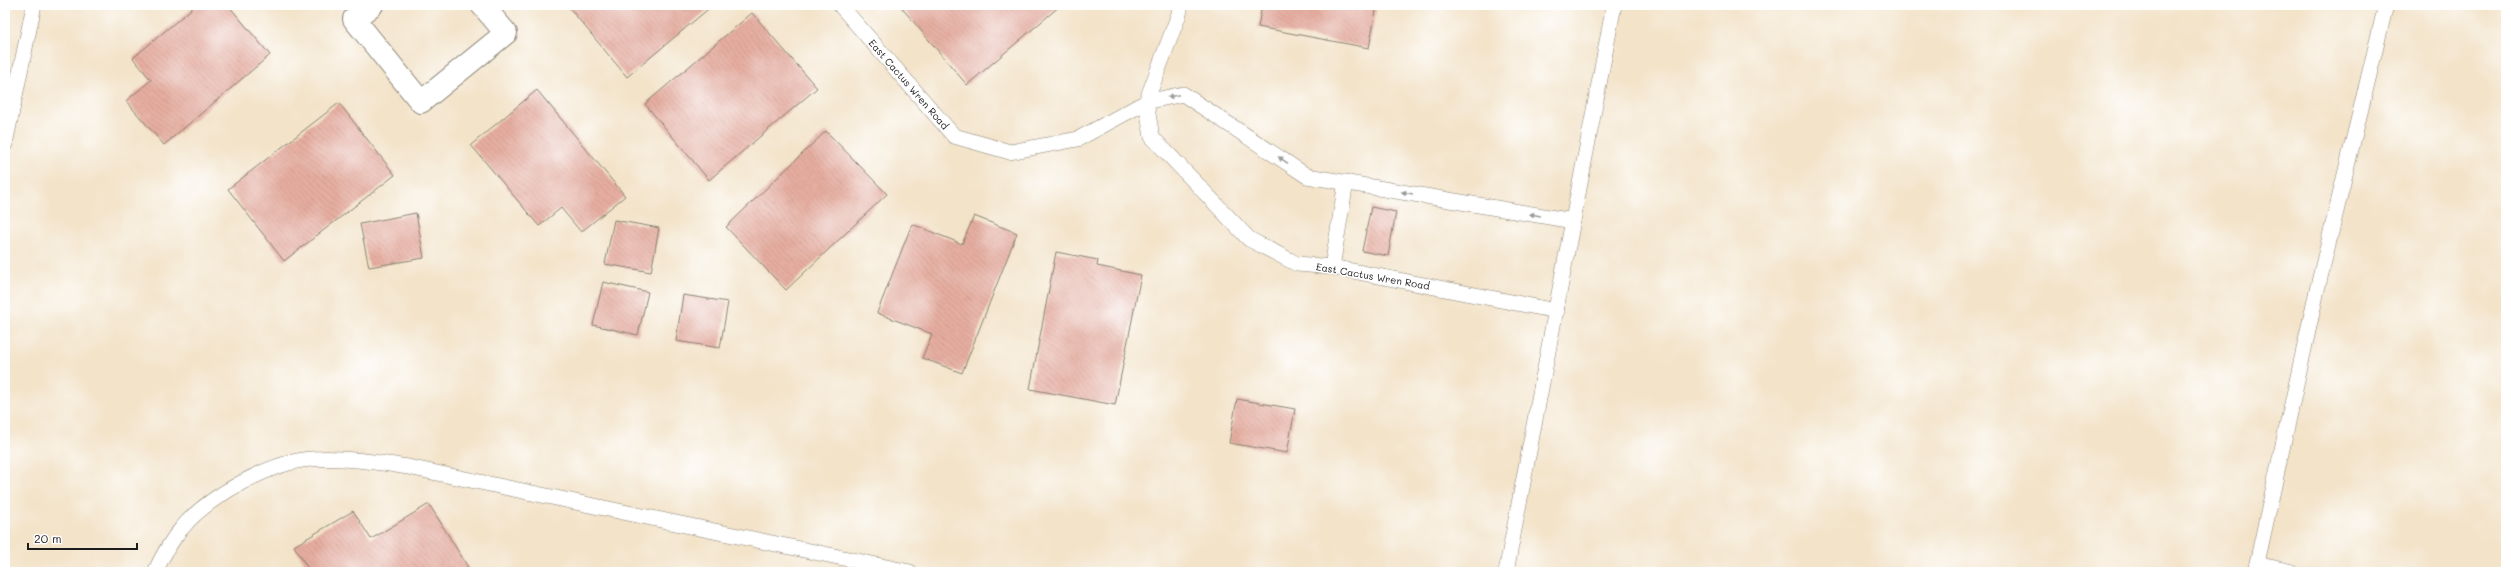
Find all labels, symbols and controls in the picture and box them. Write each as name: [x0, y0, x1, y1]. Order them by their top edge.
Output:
street label: East Cactus Wren Road: [866, 36, 952, 132]
one-way arrow: [1167, 94, 1179, 100]
one-way arrow: [1278, 156, 1288, 164]
one-way arrow: [1401, 190, 1413, 196]
one-way arrow: [1529, 212, 1541, 218]
street label: East Cactus Wren Road: [1315, 259, 1431, 293]
scale bar: [28, 525, 137, 551]
text: 20 m: [34, 530, 62, 546]

